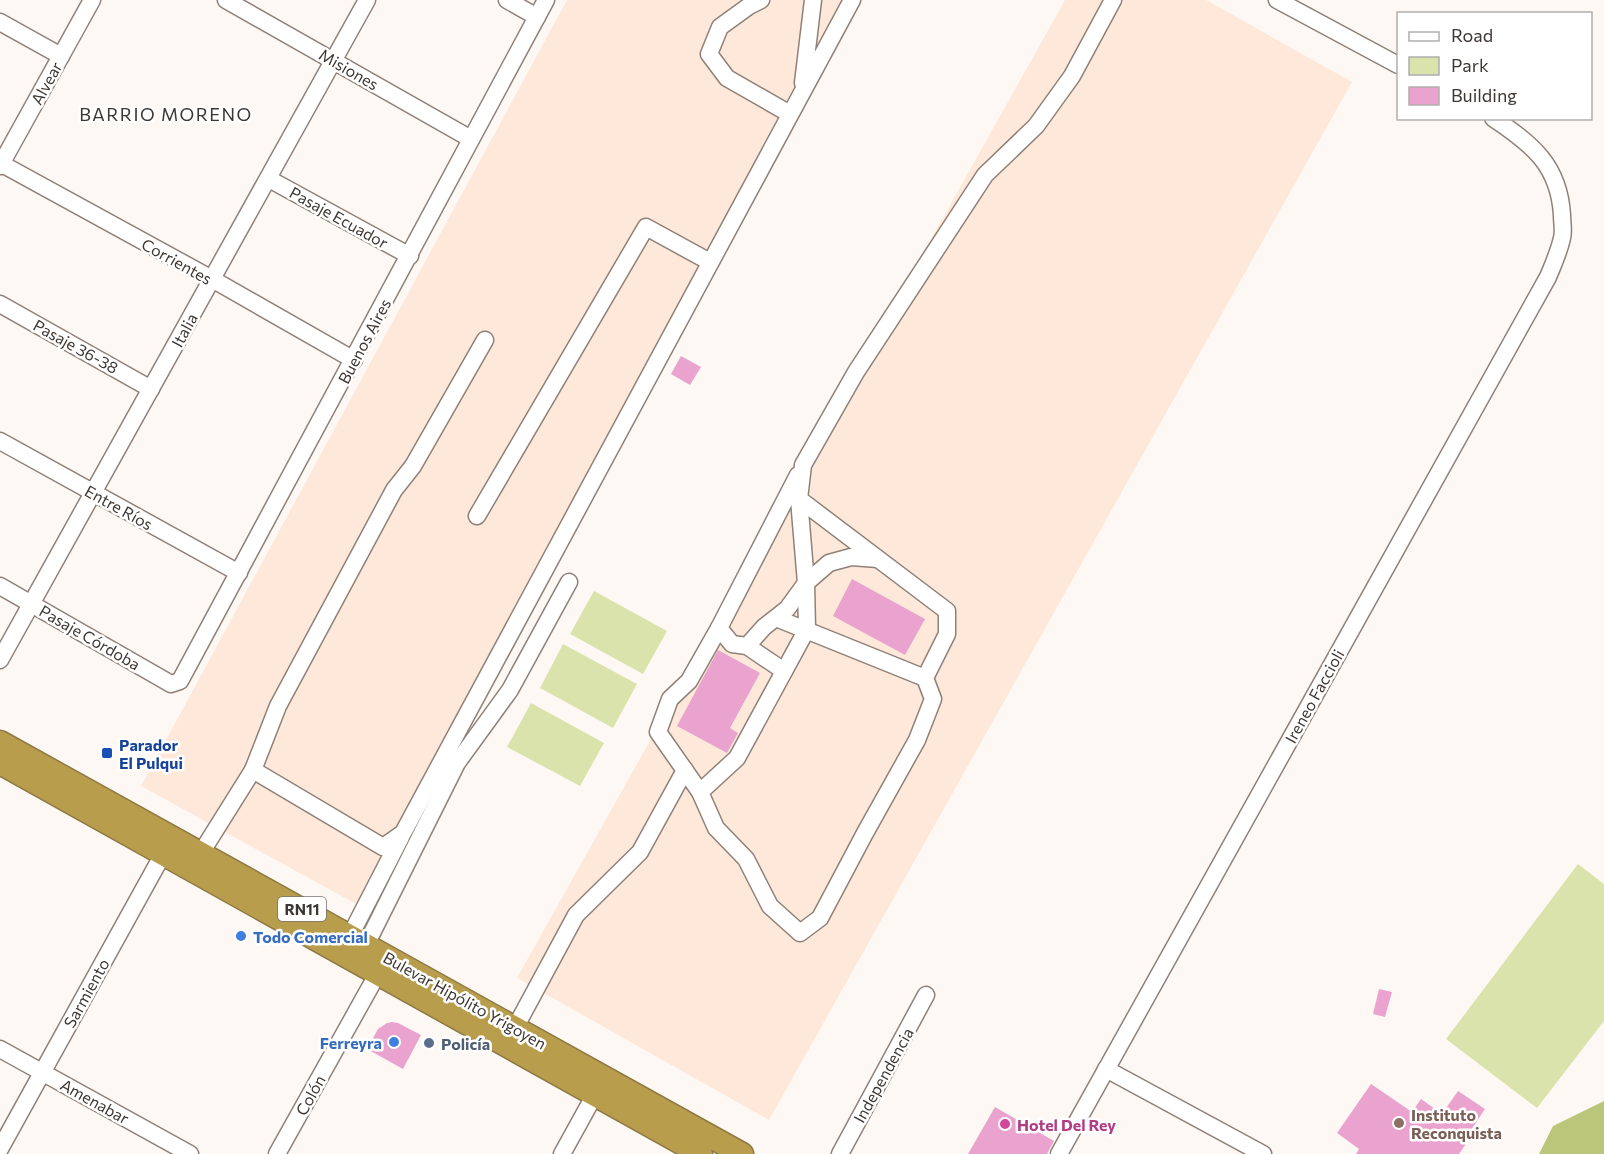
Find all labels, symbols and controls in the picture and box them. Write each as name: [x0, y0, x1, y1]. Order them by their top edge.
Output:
legend: [1397, 12, 1592, 120]
text: Road: [1451, 24, 1493, 46]
street label: Misiones: [316, 44, 382, 94]
text: Park: [1451, 54, 1489, 76]
street label: Alvear: [26, 58, 66, 108]
text: Building: [1451, 84, 1517, 106]
district label: BARRIO MORENO: [79, 103, 253, 125]
street label: Pasaje Ecuador: [286, 182, 392, 252]
street label: Corrientes: [139, 234, 215, 288]
street label: Buenos Aires: [334, 295, 394, 387]
street label: Italia: [167, 310, 201, 350]
street label: Pasaje 36-38: [30, 315, 122, 377]
street label: Entre Ríos: [82, 481, 156, 533]
street label: Pasaje Córdoba: [36, 601, 144, 673]
street label: Ireneo Faccioli: [1280, 646, 1348, 746]
place label: Parador El Pulqui: [119, 735, 183, 772]
marker: Parador El Pulqui: [100, 746, 114, 760]
road number: RN11: [278, 897, 326, 921]
place label: Todo Comercial: [253, 927, 368, 946]
marker: Todo Comercial: [234, 929, 248, 943]
street label: Bulevar Hipólito Yrigoyen: [380, 947, 550, 1053]
street label: Sarmiento: [59, 955, 113, 1031]
street label: Independencia: [849, 1024, 917, 1126]
place label: Ferreyra: [320, 1033, 382, 1052]
place label: Policía: [441, 1034, 490, 1053]
marker: Ferreyra: [387, 1035, 401, 1049]
marker: Policía: [422, 1036, 436, 1050]
street label: Colón: [291, 1071, 329, 1119]
street label: Amenabar: [58, 1074, 133, 1128]
place label: Instituto Reconquista: [1411, 1105, 1502, 1142]
place label: Hotel Del Rey: [1017, 1115, 1116, 1134]
marker: Instituto Reconquista: [1392, 1116, 1406, 1130]
marker: Hotel Del Rey: [998, 1117, 1012, 1131]

